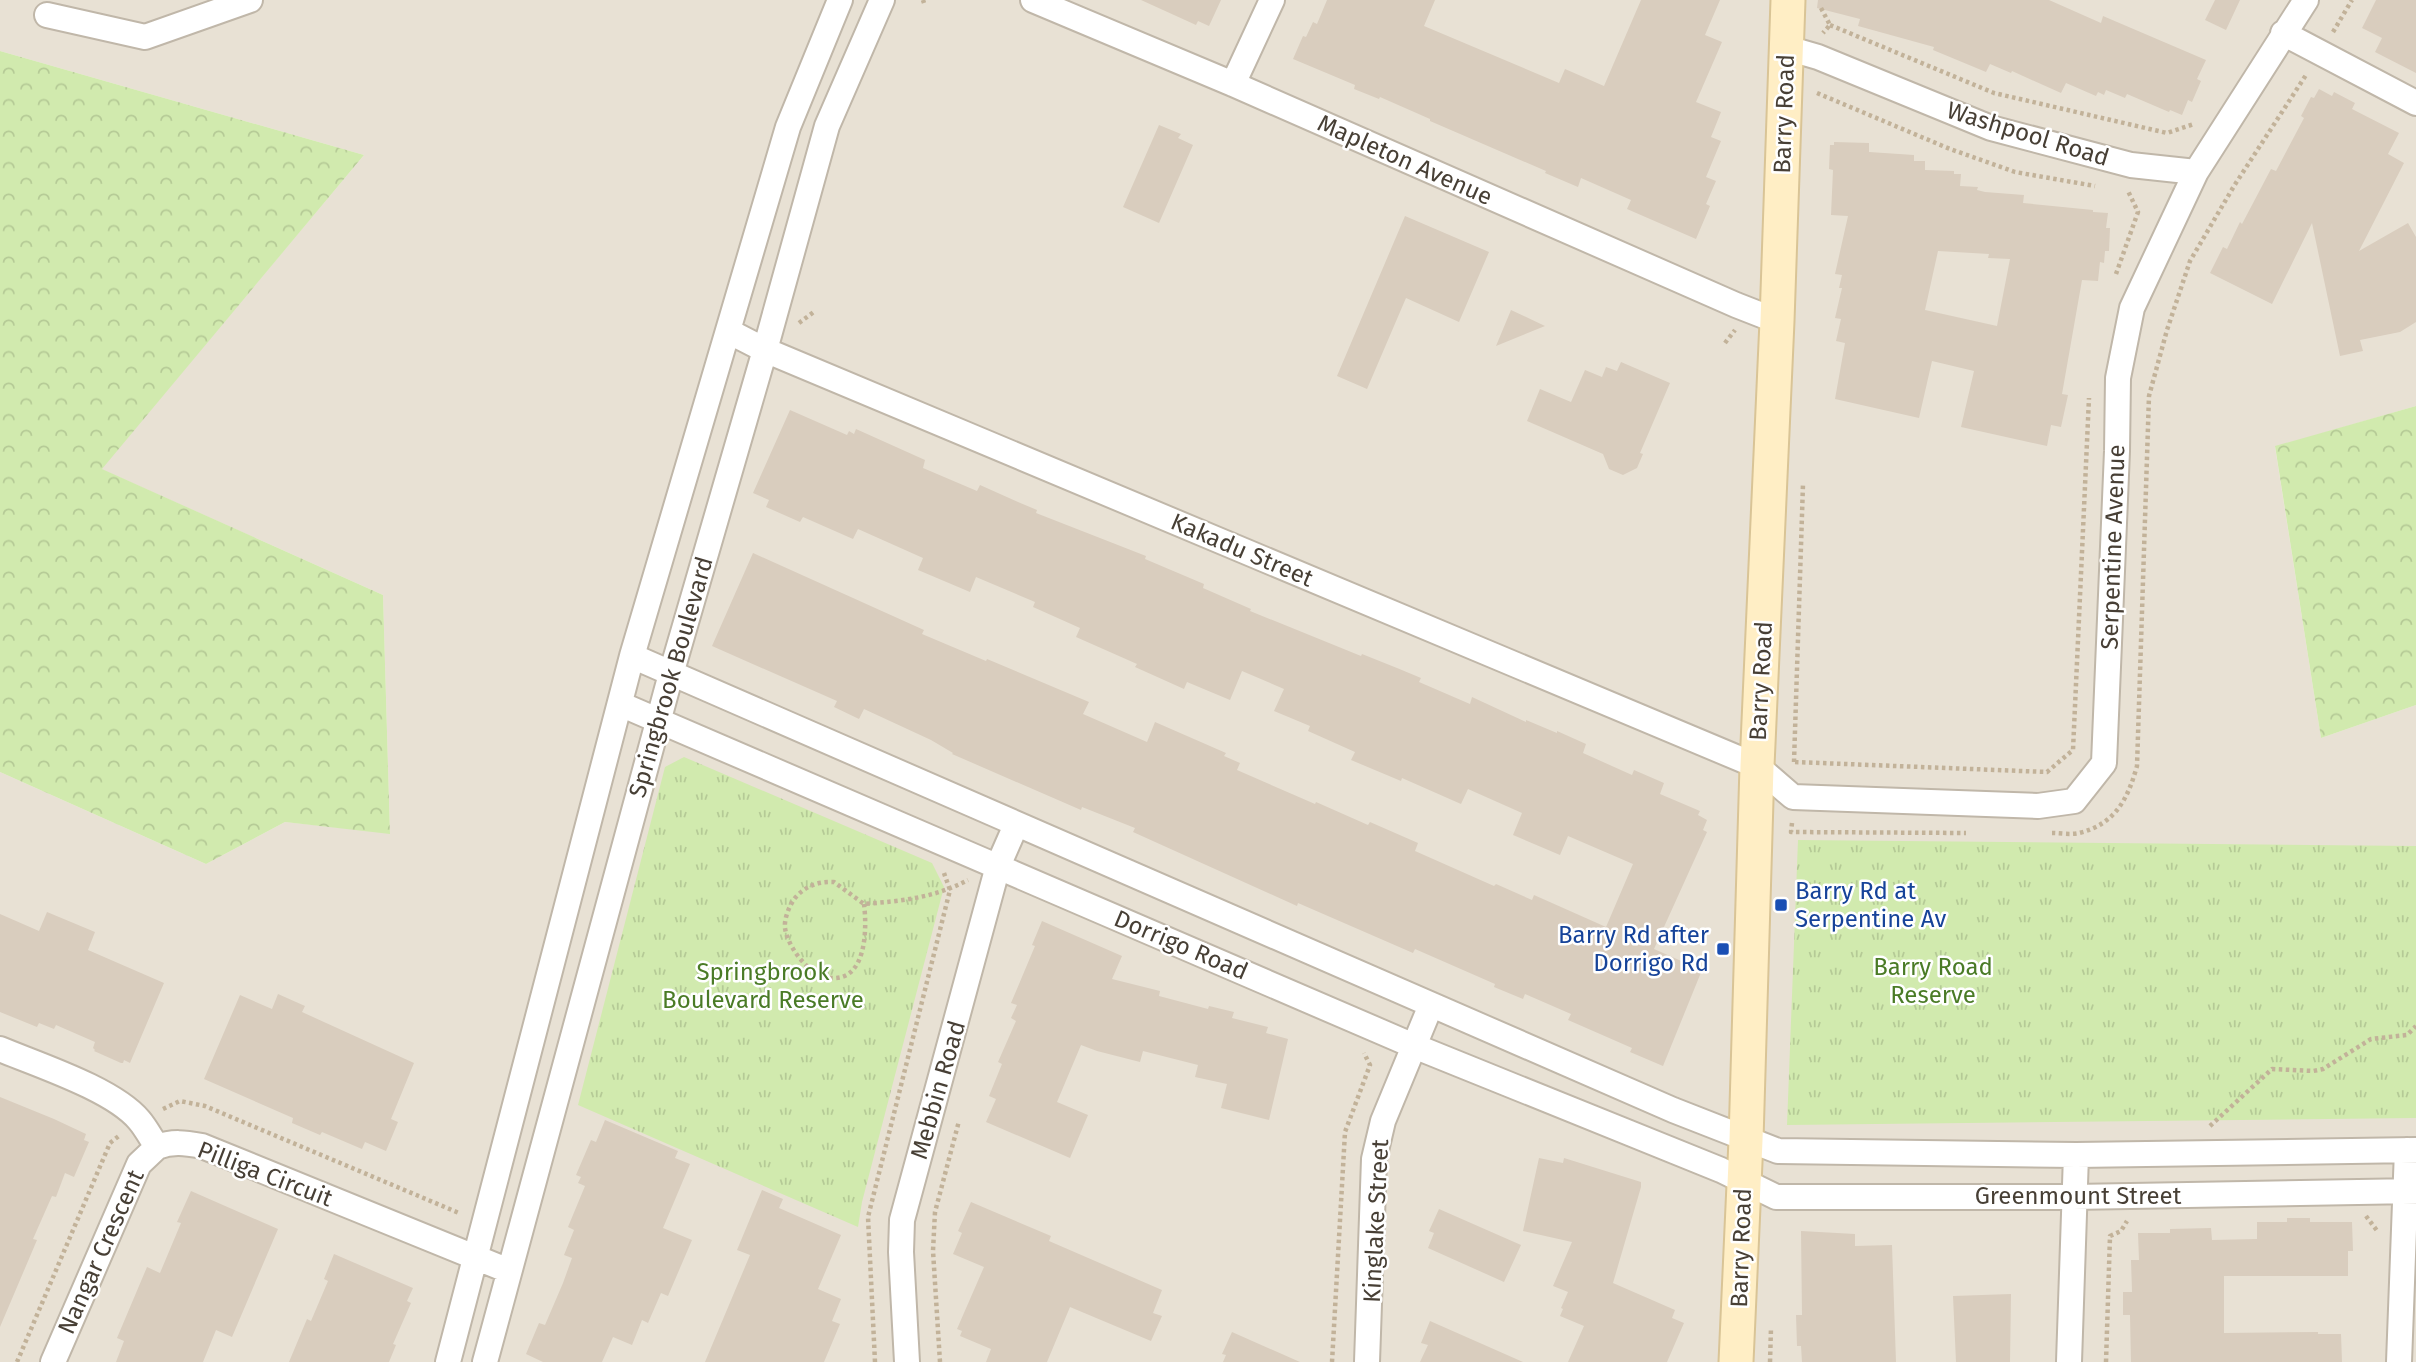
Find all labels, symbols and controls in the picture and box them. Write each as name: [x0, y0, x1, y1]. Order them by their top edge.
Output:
street label: Barry Road: [1768, 54, 1800, 174]
street label: Washpool Road: [1943, 96, 2113, 172]
street label: Mapleton Avenue: [1313, 109, 1497, 211]
street label: Serpentine Avenue: [2095, 444, 2131, 650]
street label: Kakadu Street: [1167, 507, 1318, 593]
street label: Springbrook Boulevard: [623, 553, 719, 801]
street label: Barry Road: [1744, 620, 1778, 742]
place label: Barry Rd at Serpentine Av: [1795, 877, 1947, 933]
marker: Barry Rd at Serpentine Av: [1773, 897, 1789, 913]
street label: Dorrigo Road: [1110, 904, 1252, 986]
place label: Barry Rd after Dorrigo Rd: [1558, 921, 1710, 977]
marker: Barry Rd after Dorrigo Rd: [1715, 941, 1731, 957]
park label: Barry Road Reserve: [1873, 953, 1993, 1009]
park label: Springbrook Boulevard Reserve: [662, 958, 864, 1014]
street label: Mebbin Road: [905, 1018, 971, 1162]
street label: Pilliga Circuit: [194, 1135, 337, 1213]
street label: Kinglake Street: [1358, 1138, 1394, 1304]
street label: Nangar Crescent: [52, 1165, 150, 1339]
street label: Greenmount Street: [1975, 1182, 2182, 1210]
street label: Barry Road: [1725, 1188, 1757, 1308]

